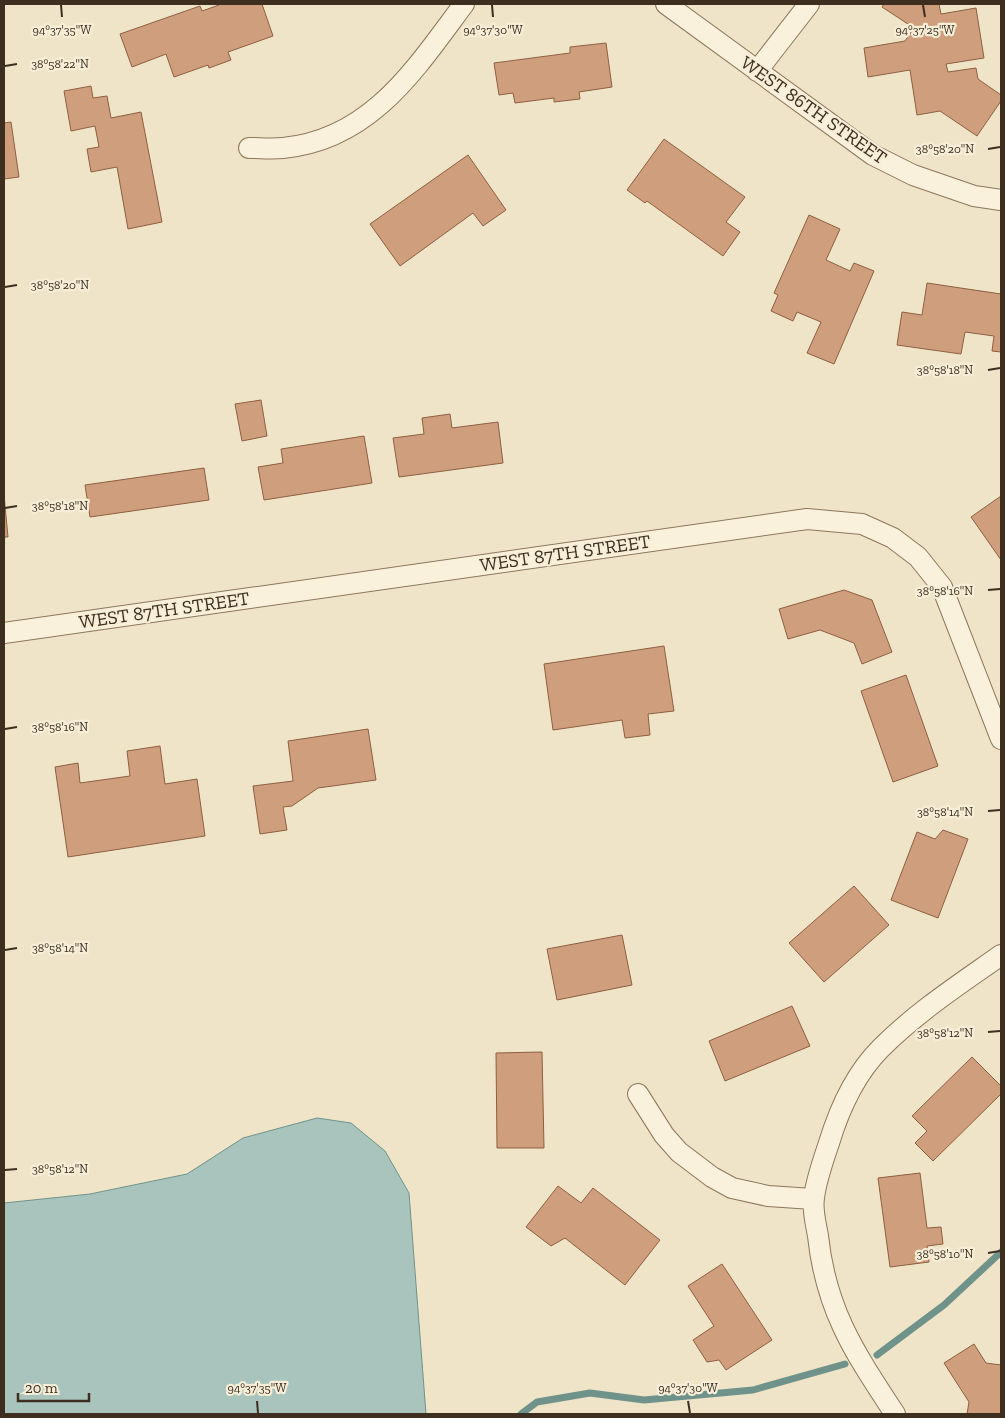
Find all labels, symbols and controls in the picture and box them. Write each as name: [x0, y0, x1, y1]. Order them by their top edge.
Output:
text: 94°37'35"W: [33, 23, 92, 37]
text: 94°37'30"W: [463, 23, 524, 37]
text: 94°37'25"W: [895, 23, 955, 37]
street label: WEST 86TH STREET: [736, 51, 892, 169]
text: 38°58'22"N: [31, 57, 89, 71]
text: 38°58'20"N: [916, 142, 974, 156]
text: 38°58'20"N: [31, 278, 89, 292]
text: 38°58'18"N: [917, 363, 973, 377]
text: 38°58'18"N: [32, 499, 88, 513]
street label: WEST 87TH STREET: [478, 530, 652, 576]
text: 38°58'16"N: [917, 584, 973, 598]
street label: WEST 87TH STREET: [77, 587, 251, 633]
text: 38°58'16"N: [32, 720, 88, 734]
text: 38°58'14"N: [917, 805, 973, 819]
text: 38°58'14"N: [32, 941, 88, 955]
text: 38°58'12"N: [917, 1026, 973, 1040]
text: 38°58'12"N: [32, 1162, 88, 1176]
text: 38°58'10"N: [917, 1247, 974, 1261]
scale bar: [18, 1370, 89, 1402]
text: 20 m: [25, 1379, 58, 1397]
text: 94°37'35"W: [228, 1381, 287, 1395]
text: 94°37'30"W: [658, 1381, 719, 1395]

